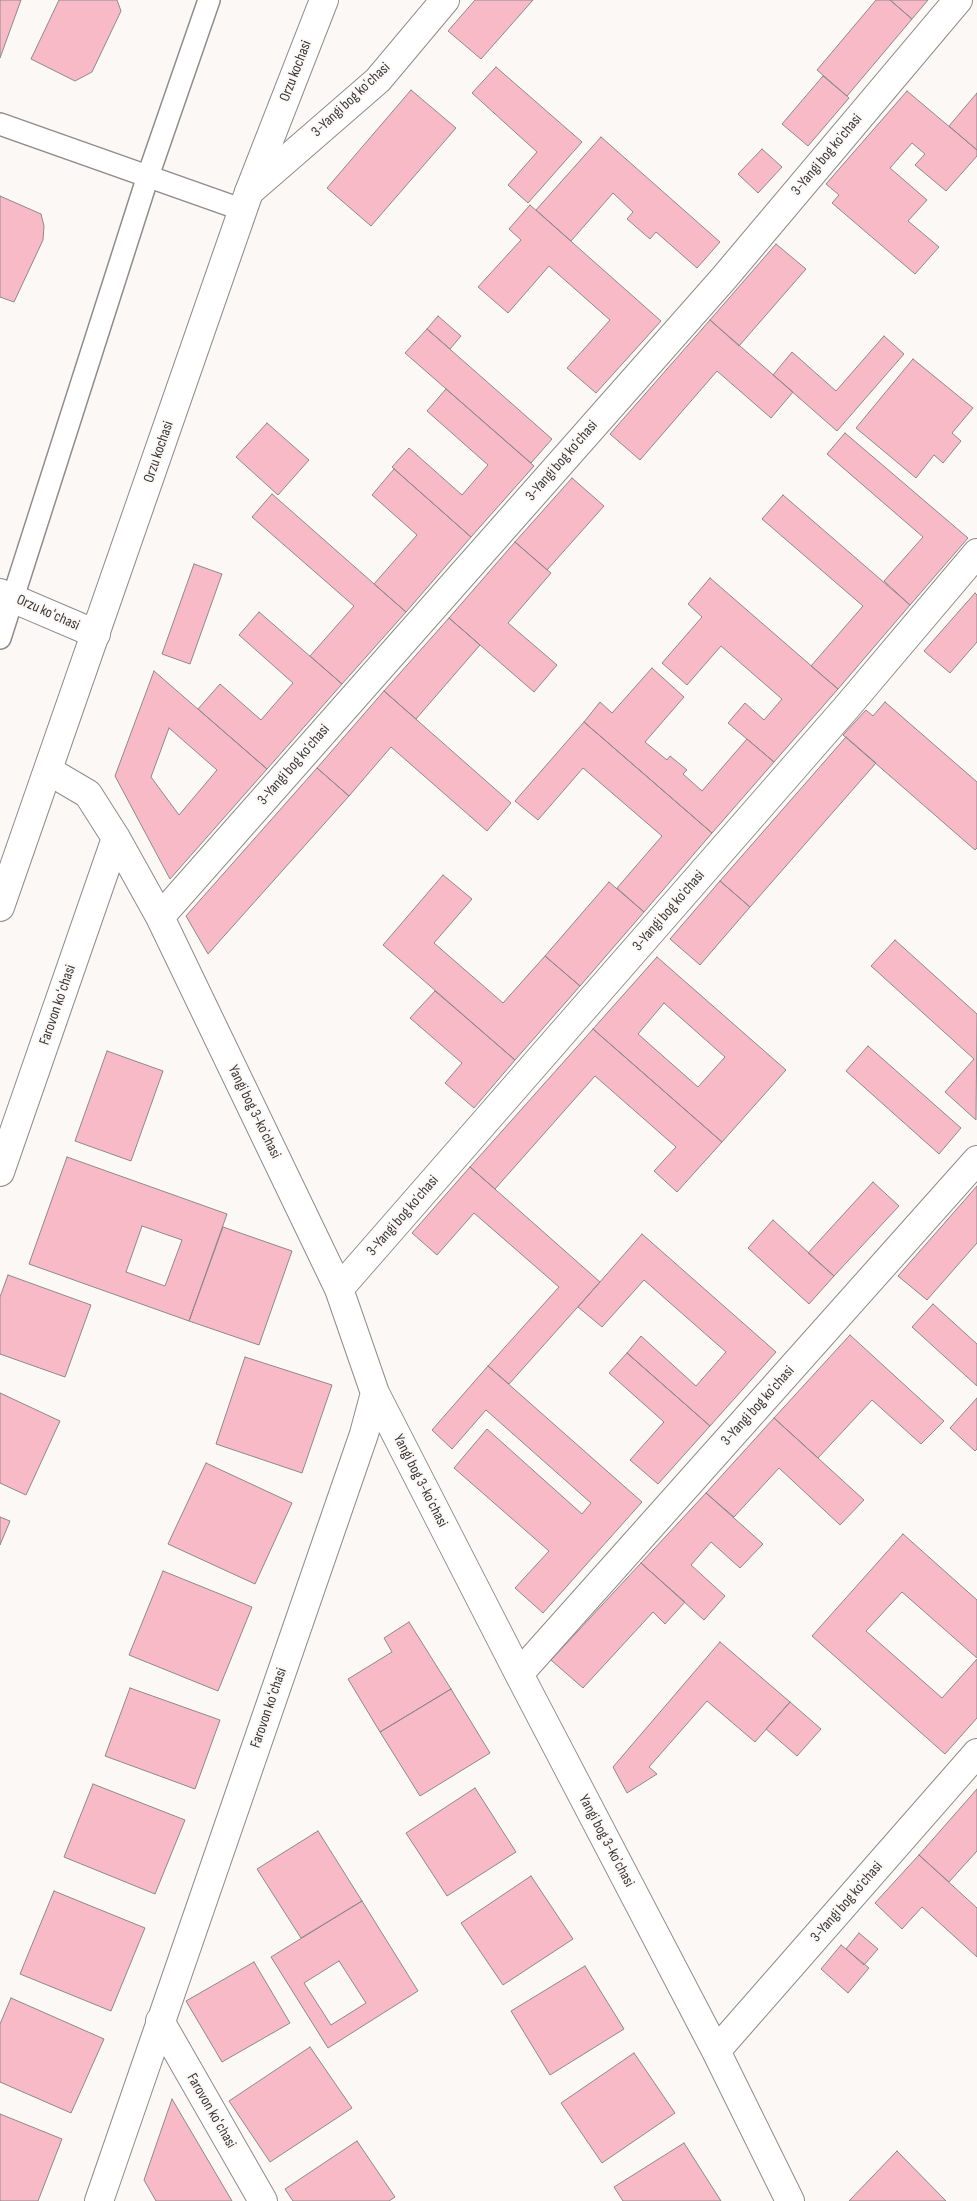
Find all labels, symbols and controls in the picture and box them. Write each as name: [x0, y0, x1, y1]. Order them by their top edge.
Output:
street label: Orzu kochasi: [276, 38, 316, 104]
street label: 3-Yangi bog koʼchasi: [308, 59, 394, 141]
street label: 3-Yangi bog koʼchasi: [788, 111, 866, 199]
street label: 3-Yangi bog koʼchasi: [522, 417, 602, 505]
street label: Orzu kochasi: [140, 419, 178, 485]
street label: Orzu koʻchasi: [14, 591, 82, 635]
street label: 3-Yangi bog koʼchasi: [254, 721, 334, 809]
street label: 3-Yangi bog koʼchasi: [629, 867, 709, 955]
street label: Farovon koʻchasi: [36, 963, 80, 1047]
street label: Yangi bog 3-koʼchasi: [224, 1062, 284, 1162]
street label: 3-Yangi bog koʼchasi: [363, 1172, 443, 1260]
street label: 3-Yangi bog koʼchasi: [718, 1363, 798, 1449]
street label: Yangi bog 3-koʼchasi: [389, 1432, 451, 1530]
street label: Farovon koʻchasi: [247, 1666, 291, 1750]
street label: Yangi bog 3-koʼchasi: [574, 1792, 638, 1890]
street label: 3-Yangi bog koʼchasi: [807, 1858, 887, 1946]
street label: Farovon koʻchasi: [182, 2070, 240, 2152]

